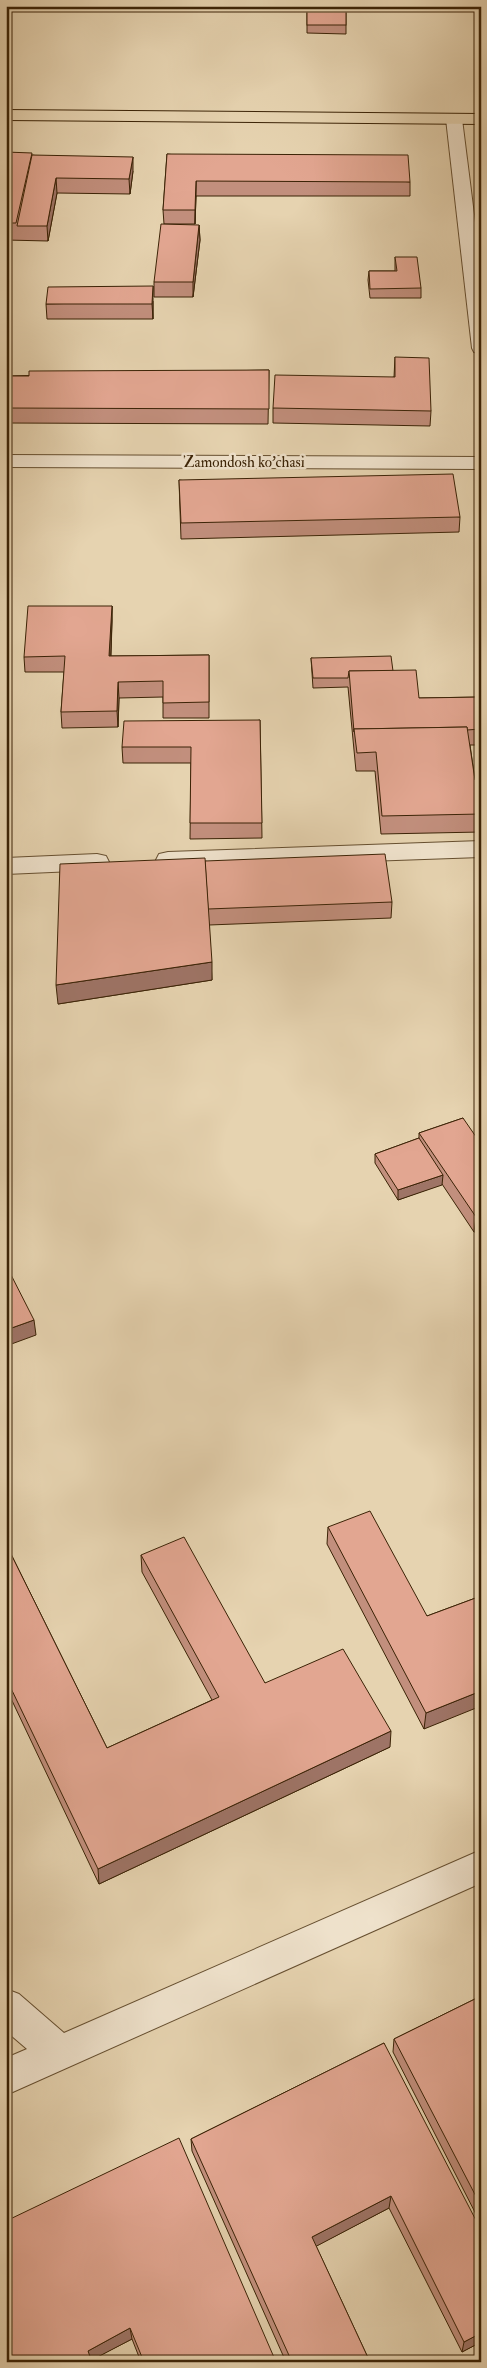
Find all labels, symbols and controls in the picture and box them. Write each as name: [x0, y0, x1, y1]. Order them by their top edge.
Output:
street label: Zamondosh ko'chasi: [183, 453, 305, 472]

